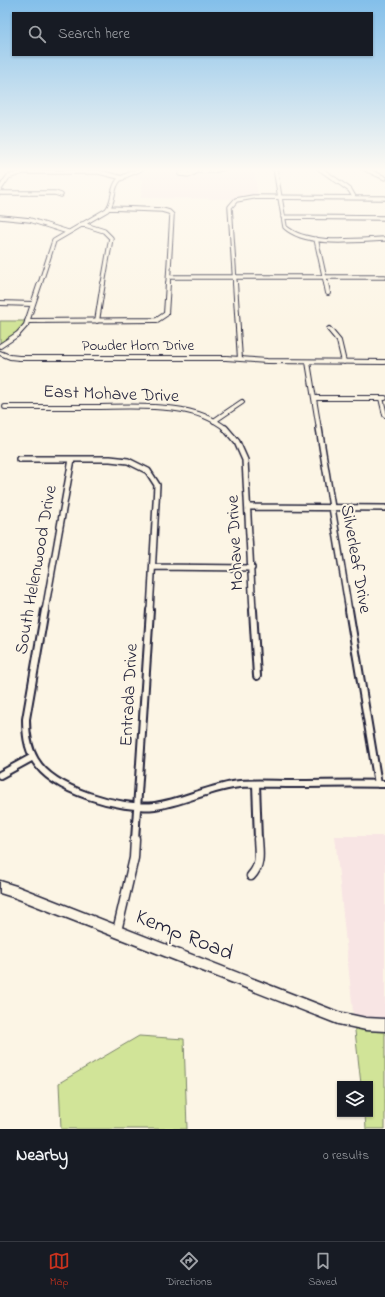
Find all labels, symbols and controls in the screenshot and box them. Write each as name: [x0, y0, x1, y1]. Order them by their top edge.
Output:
search box: [12, 12, 373, 56]
icon: search: [26, 23, 48, 45]
text: Search here: [58, 23, 130, 45]
street label: Powder Horn Drive: [82, 335, 195, 357]
street label: East Mohave Drive: [43, 380, 180, 410]
street label: South Helenwood Drive: [9, 482, 65, 657]
street label: Mohave Drive: [220, 494, 251, 591]
street label: Silverleaf Drive: [333, 502, 378, 616]
street label: Entrada Drive: [114, 642, 146, 747]
street label: Kemp Road: [130, 902, 238, 970]
map controls: [337, 1081, 373, 1117]
button: layers: [337, 1081, 373, 1117]
text: Nearby: [16, 1143, 68, 1168]
text: 0 results: [323, 1146, 369, 1165]
tab: Map: [48, 1250, 70, 1290]
tab: Directions: [166, 1250, 212, 1290]
tab: Saved: [308, 1250, 337, 1290]

